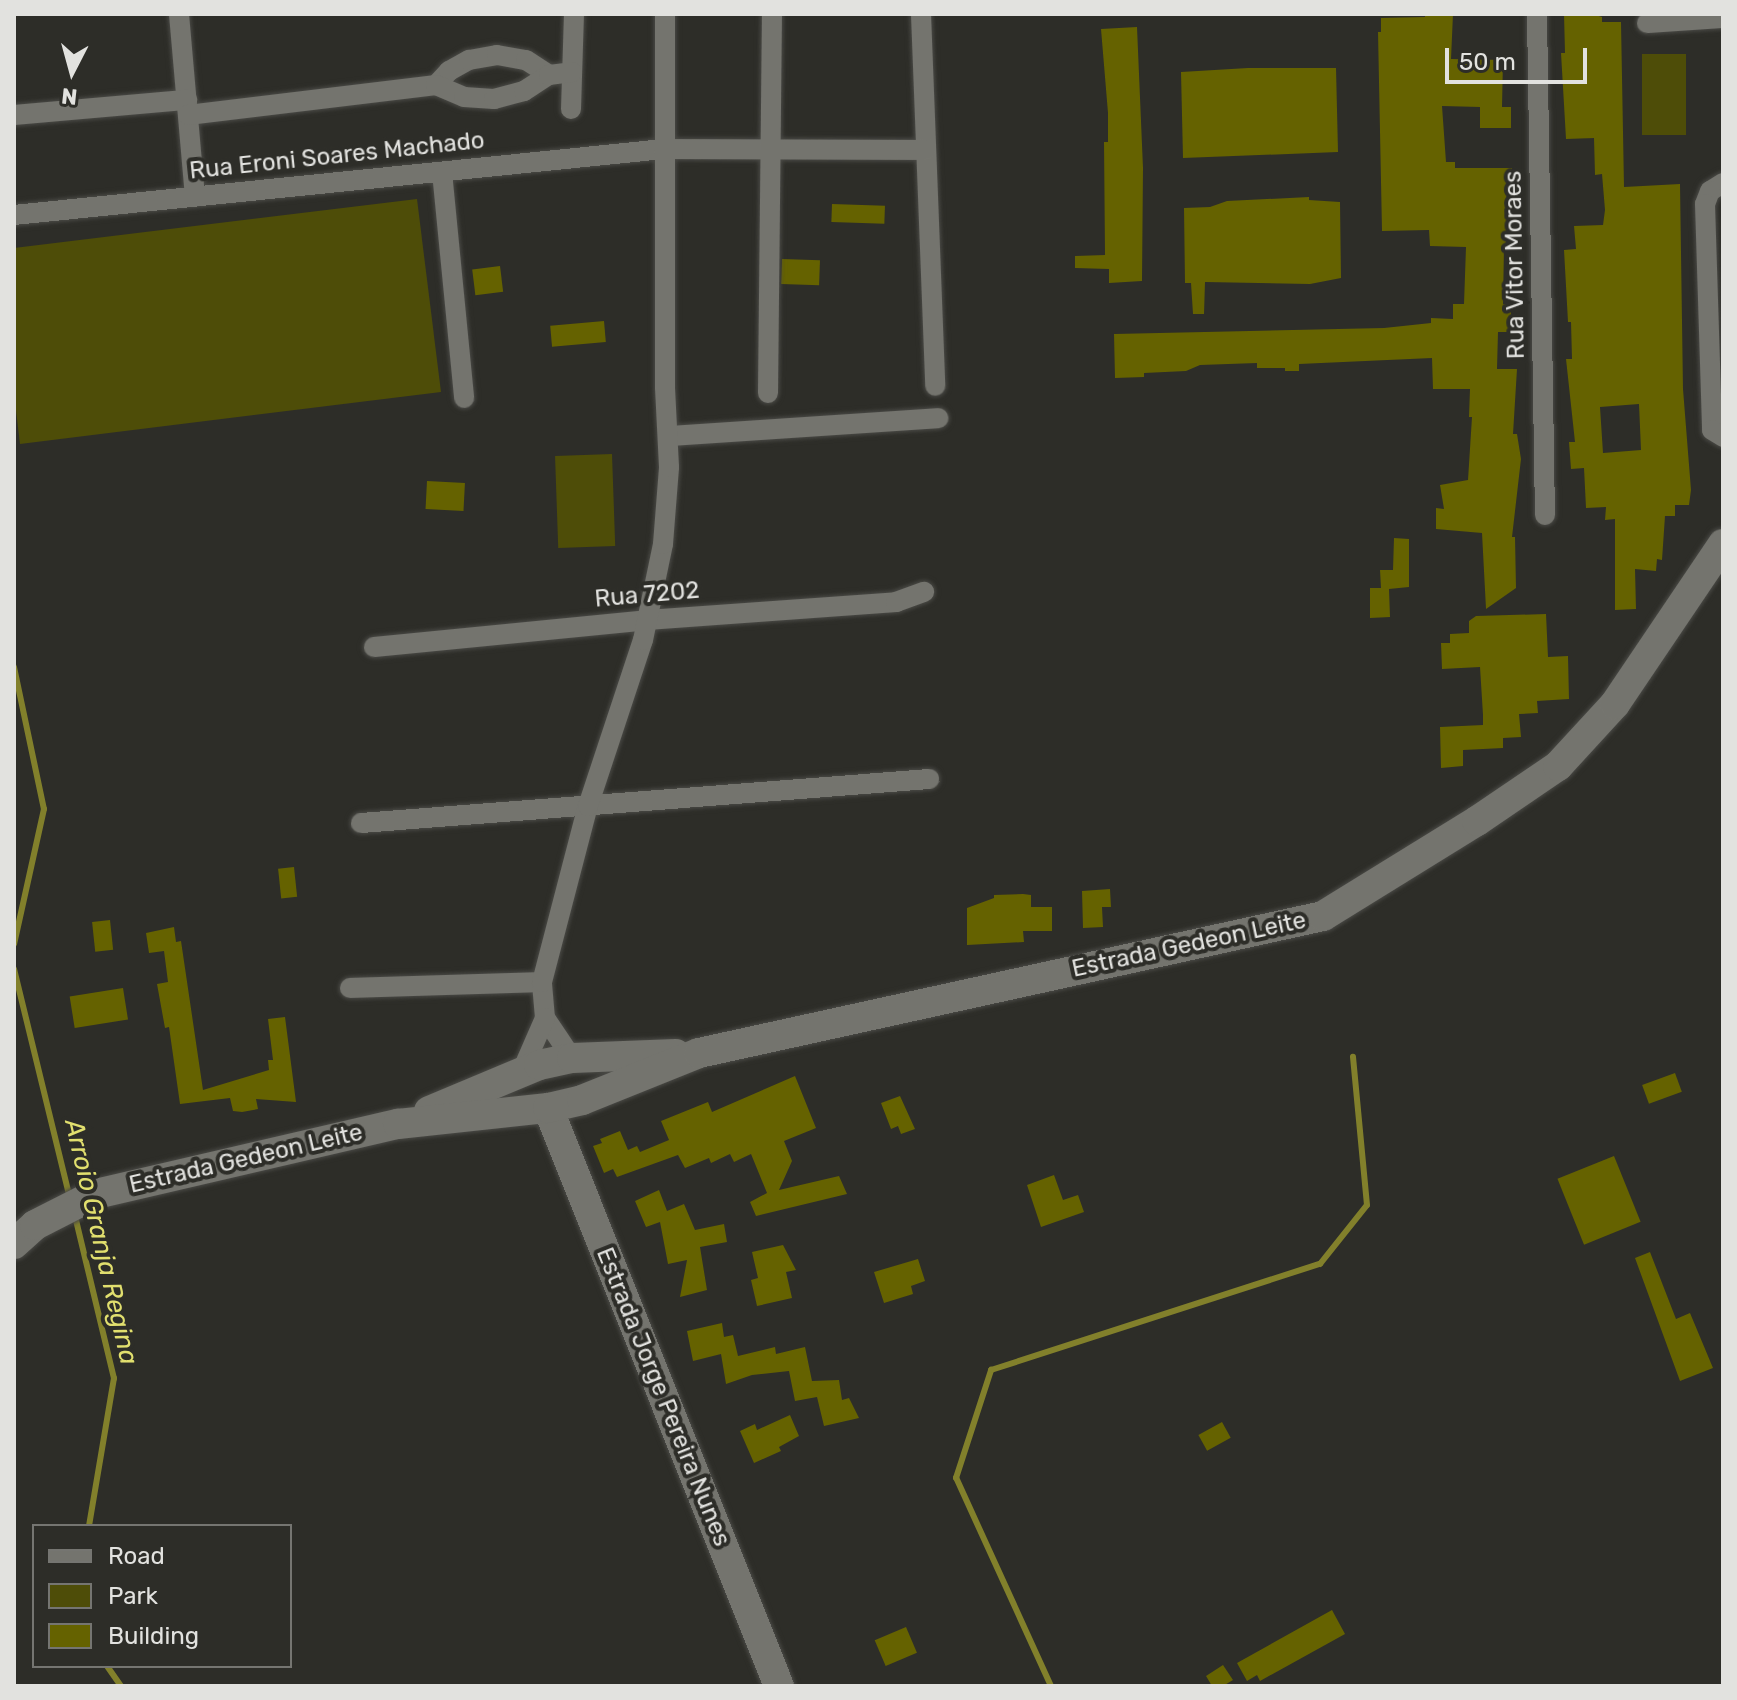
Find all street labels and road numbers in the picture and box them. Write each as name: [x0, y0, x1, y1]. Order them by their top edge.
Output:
street label: Rua Eroni Soares Machado: [188, 126, 486, 186]
street label: Rua Vitor Moraes: [1499, 170, 1531, 360]
street label: Rua 7202: [593, 576, 701, 614]
street label: Estrada Gedeon Leite: [1069, 906, 1309, 984]
street label: Estrada Gedeon Leite: [126, 1118, 366, 1200]
street label: Estrada Jorge Pereira Nunes: [590, 1244, 736, 1550]

